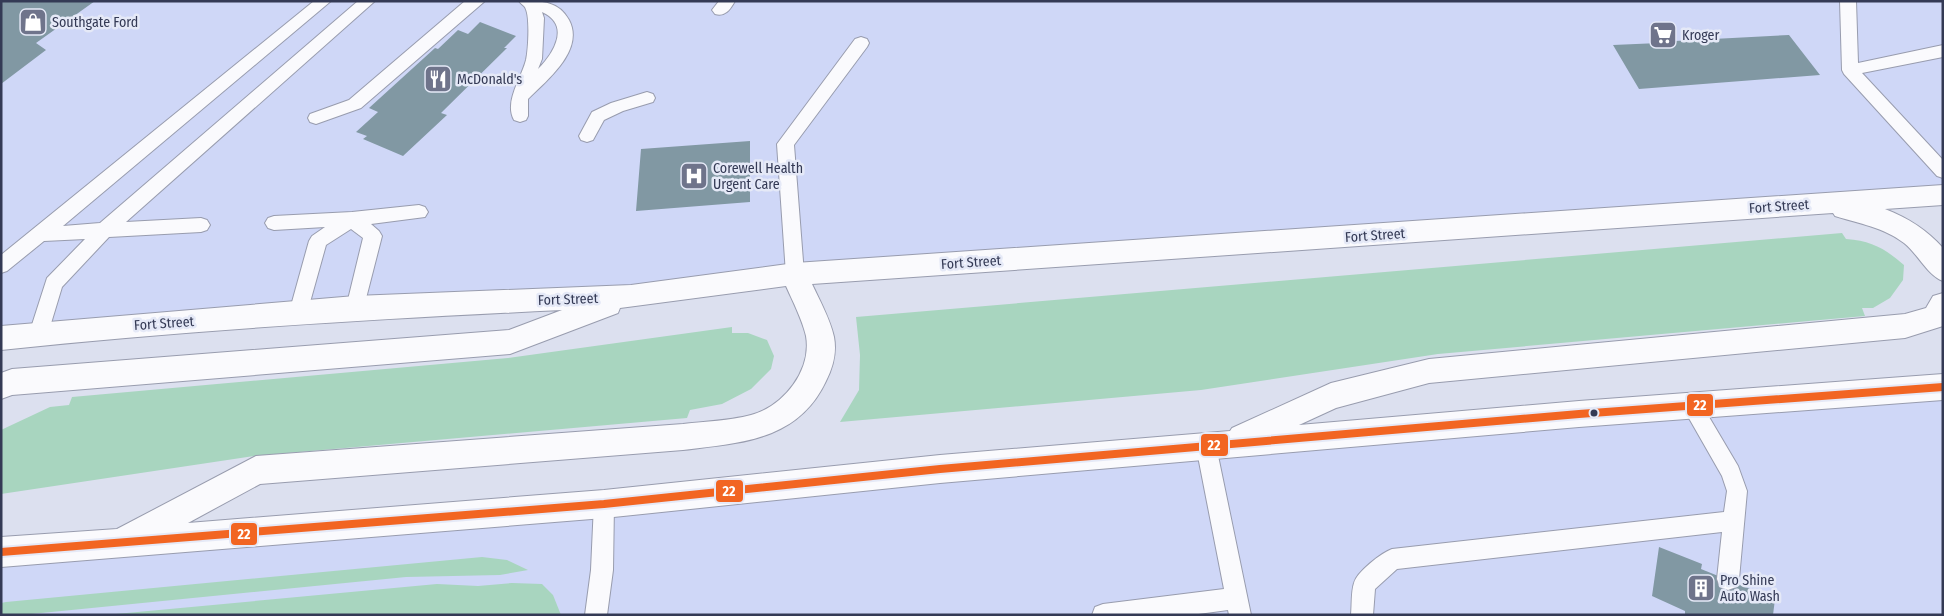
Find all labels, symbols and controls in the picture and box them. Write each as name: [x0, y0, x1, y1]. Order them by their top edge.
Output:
shop icon: Southgate Ford: [18, 7, 48, 37]
place label: Southgate Ford: [52, 14, 138, 31]
supermarket icon: Kroger: [1648, 20, 1678, 50]
place label: Kroger: [1682, 27, 1720, 44]
restaurant icon: McDonald's: [423, 64, 453, 94]
place label: McDonald's: [457, 71, 522, 88]
place label: Corewell Health Urgent Care: [713, 160, 803, 193]
hospital icon: Corewell Health Urgent Care: [679, 161, 709, 191]
street label: Fort Street: [1748, 196, 1810, 217]
street label: Fort Street: [1344, 225, 1406, 246]
street label: Fort Street: [940, 252, 1002, 273]
street label: Fort Street: [538, 290, 599, 309]
street label: Fort Street: [133, 313, 195, 334]
line badge: 22: [1686, 393, 1714, 417]
text: 22: [1693, 397, 1707, 414]
unlabelled marker: [1589, 408, 1599, 418]
line badge: 22: [1200, 433, 1229, 457]
text: 22: [1207, 437, 1221, 454]
line badge: 22: [715, 479, 744, 503]
text: 22: [722, 483, 736, 500]
line badge: 22: [230, 522, 258, 546]
text: 22: [237, 526, 251, 543]
place label: Pro Shine Auto Wash: [1720, 572, 1780, 605]
building icon: Pro Shine Auto Wash: [1686, 573, 1716, 603]

